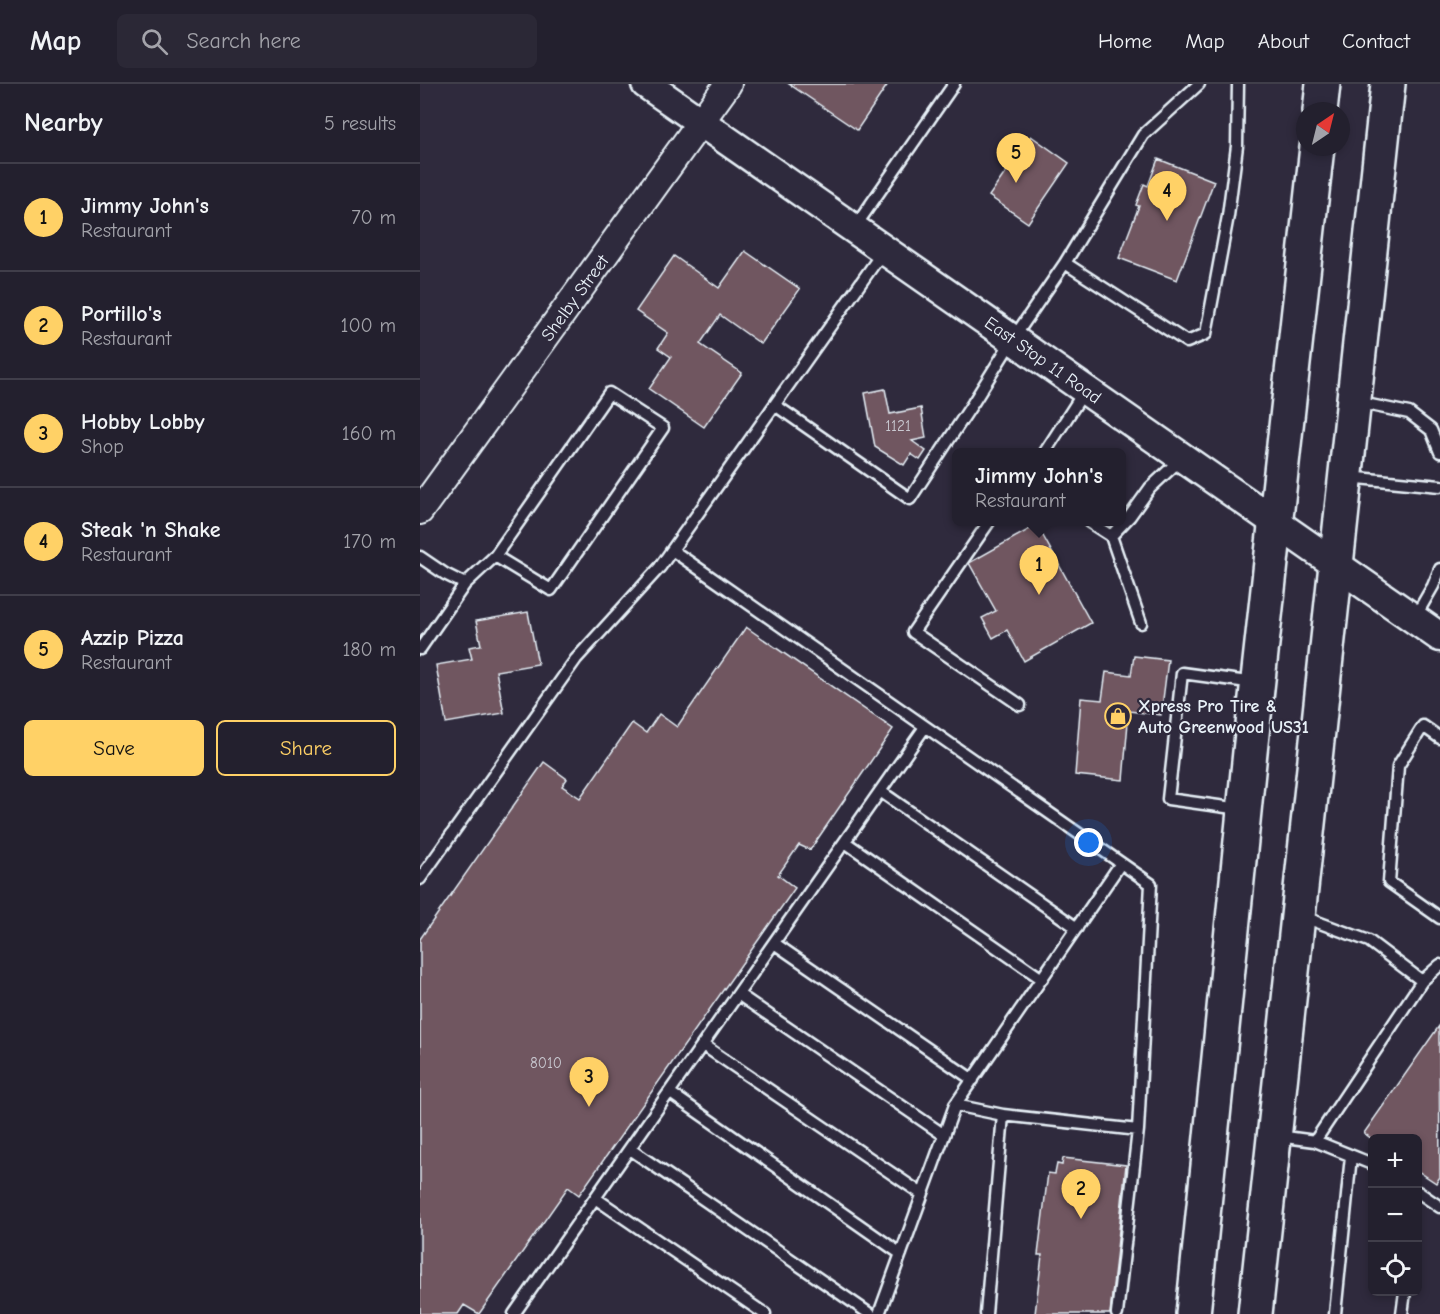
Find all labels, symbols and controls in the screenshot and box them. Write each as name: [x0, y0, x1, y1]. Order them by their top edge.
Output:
search box: [117, 14, 537, 68]
text: Map: [30, 25, 81, 57]
icon: search: [138, 25, 171, 58]
text: Search here: [186, 28, 301, 54]
text: Home: [1098, 29, 1152, 53]
text: Map: [1185, 29, 1225, 53]
text: About: [1258, 29, 1309, 53]
text: Contact: [1342, 29, 1410, 53]
north arrow: [1296, 102, 1350, 156]
text: Nearby: [24, 108, 103, 138]
text: 5 results: [324, 112, 396, 135]
pin: 5: [996, 134, 1036, 183]
pin: 4: [1148, 172, 1186, 221]
text: Jimmy John's: [81, 193, 209, 219]
text: 1: [40, 206, 47, 229]
text: 70 m: [351, 206, 396, 229]
text: Restaurant: [81, 219, 171, 242]
street label: Shelby Street: [537, 250, 614, 345]
text: Portillo's: [81, 301, 162, 327]
street label: East Stop 11 Road: [980, 312, 1105, 408]
text: 2: [39, 314, 48, 337]
text: 100 m: [341, 314, 396, 337]
text: Restaurant: [81, 327, 171, 350]
text: Hobby Lobby: [81, 409, 205, 435]
house number: 1121: [885, 417, 911, 435]
text: 3: [39, 422, 48, 445]
text: 160 m: [342, 422, 396, 445]
text: Shop: [81, 435, 124, 458]
popup: [952, 448, 1126, 526]
text: Jimmy John's: [975, 463, 1103, 489]
text: Restaurant: [975, 489, 1065, 512]
text: Steak 'n Shake: [81, 517, 221, 543]
text: 4: [39, 530, 48, 553]
text: 170 m: [343, 530, 396, 553]
text: Restaurant: [81, 543, 171, 566]
pin: 1: [1020, 546, 1058, 595]
text: Azzip Pizza: [81, 625, 184, 651]
text: 5: [38, 638, 49, 661]
text: 180 m: [342, 638, 396, 661]
text: Restaurant: [81, 651, 171, 674]
place label: Xpress Pro Tire & Auto Greenwood US31: [1138, 696, 1309, 738]
shop icon: Xpress Pro Tire & Auto Greenwood US31: [1103, 701, 1133, 731]
button: Save: [24, 720, 204, 776]
button: Share: [216, 720, 396, 776]
your location: [1074, 828, 1103, 857]
house number: 8010: [530, 1054, 562, 1072]
pin: 3: [570, 1058, 608, 1107]
map controls: [1368, 1134, 1422, 1296]
button: +: [1368, 1134, 1422, 1188]
pin: 2: [1062, 1170, 1100, 1219]
button: −: [1368, 1188, 1422, 1242]
button: locate: [1368, 1242, 1422, 1296]

